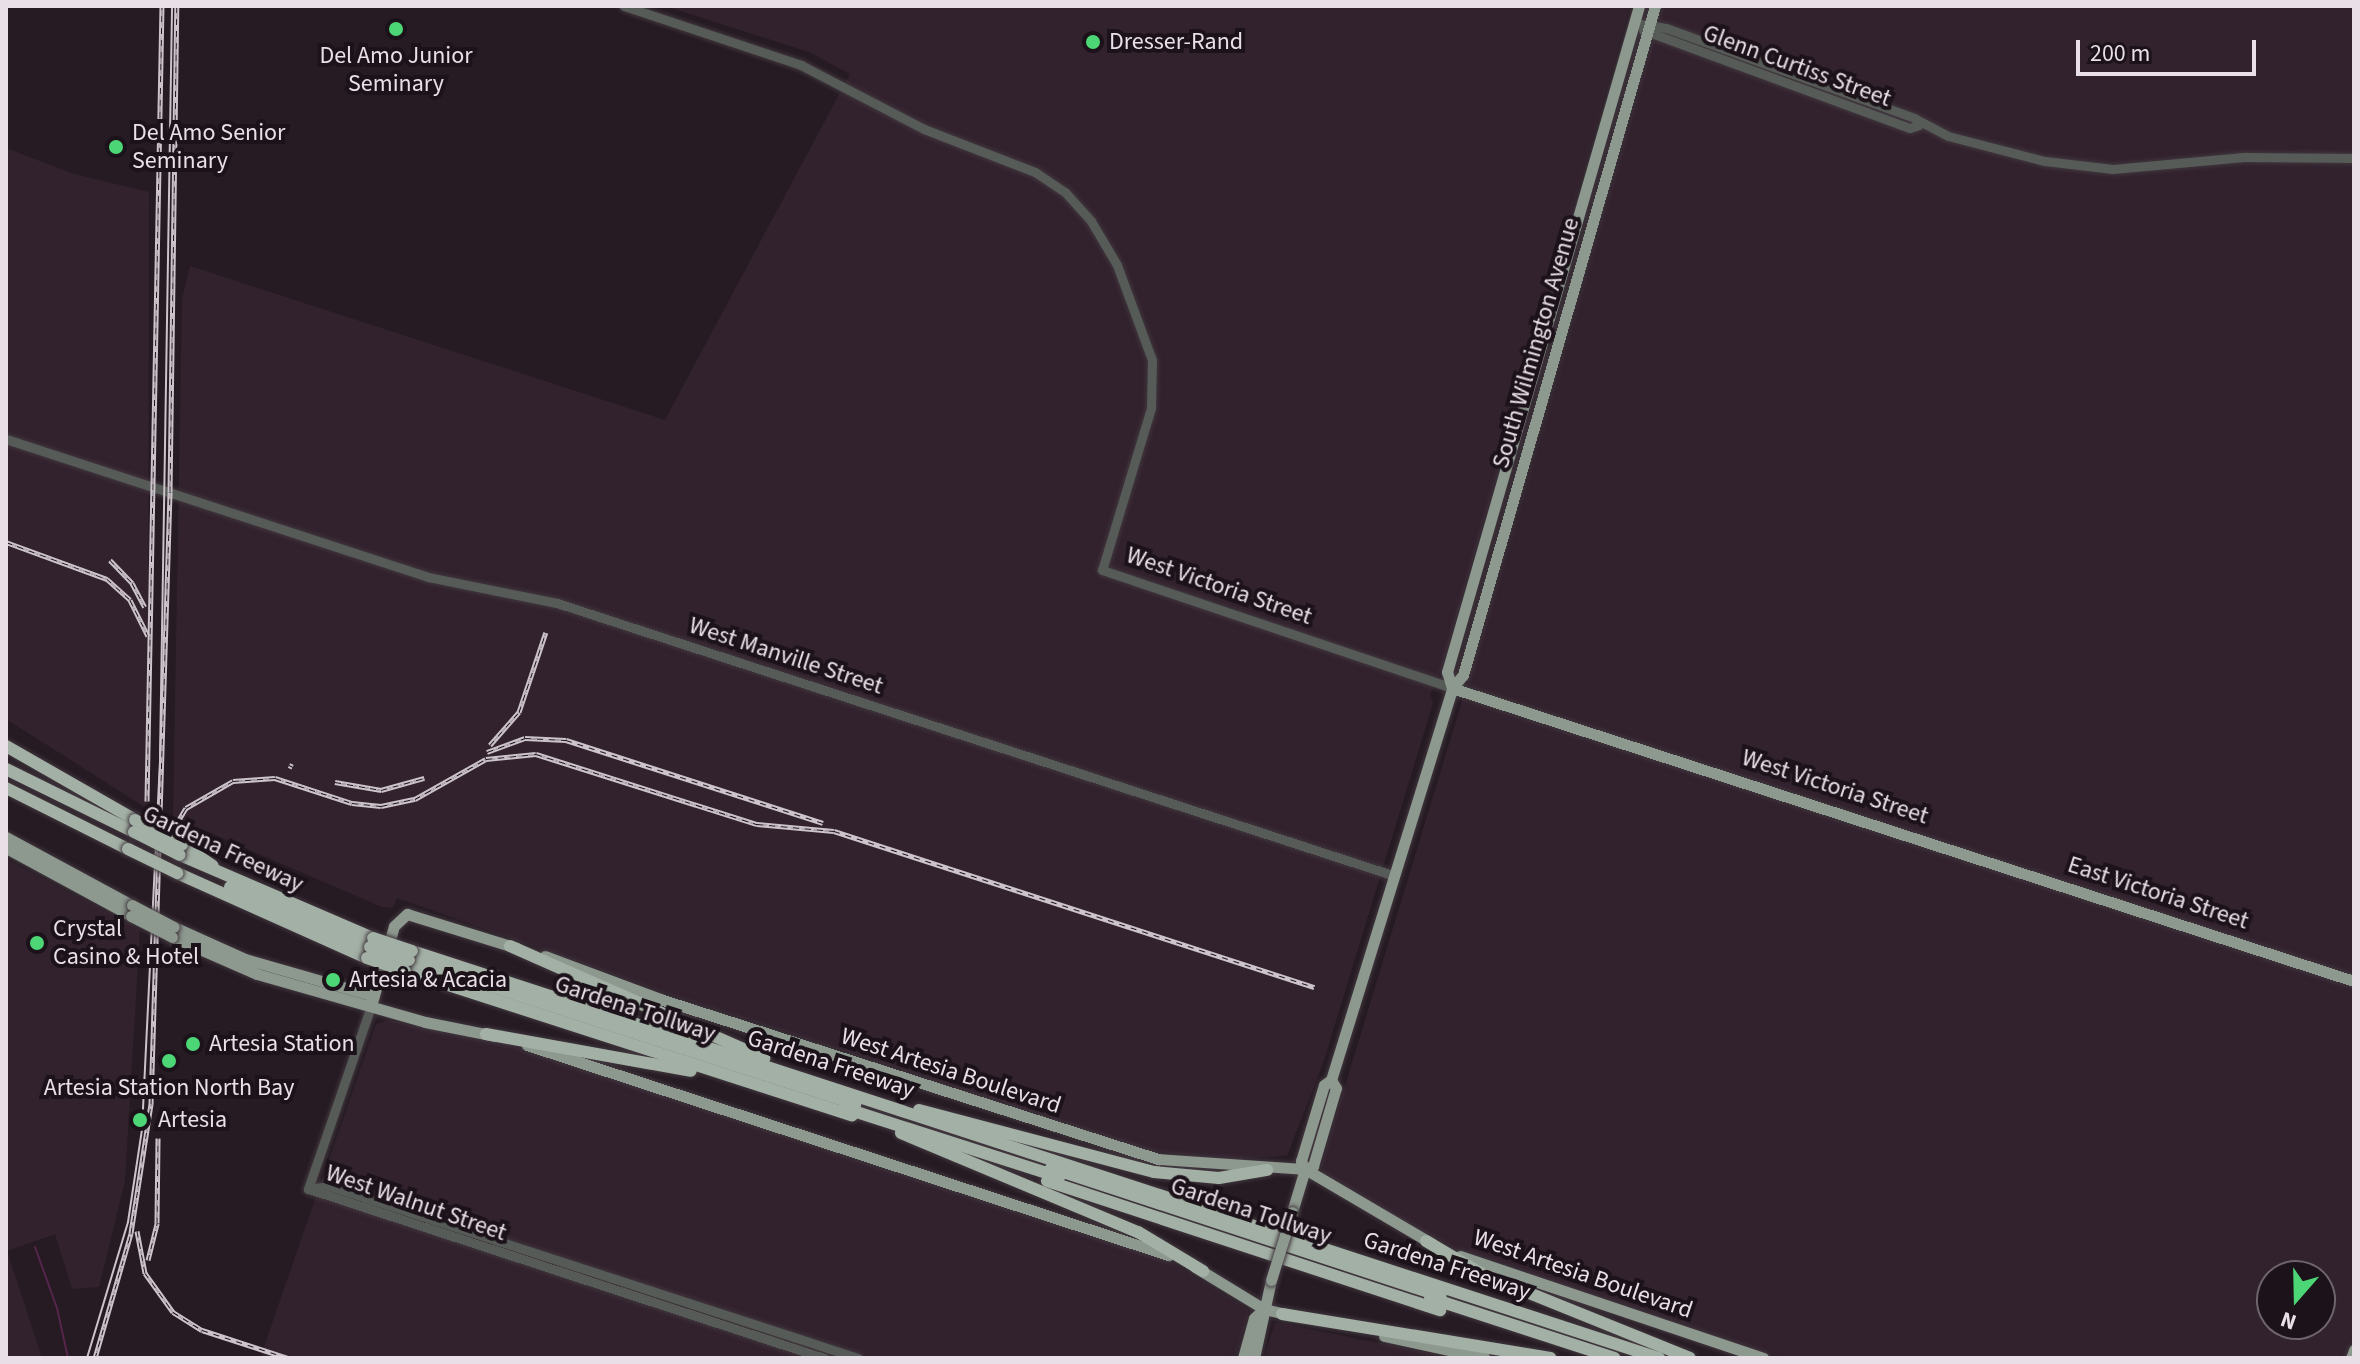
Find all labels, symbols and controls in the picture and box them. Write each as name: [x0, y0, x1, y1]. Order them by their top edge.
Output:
street label: Glenn Curtiss Street: [1699, 19, 1895, 113]
marker: Del Amo Junior Seminary: [387, 20, 405, 38]
scale bar: [2080, 24, 2260, 74]
place label: Dresser-Rand: [1109, 28, 1243, 56]
marker: Dresser-Rand: [1084, 33, 1102, 51]
text: 200 m: [2090, 36, 2150, 71]
place label: Del Amo Junior Seminary: [319, 42, 473, 98]
place label: Del Amo Senior Seminary: [132, 119, 285, 175]
marker: Del Amo Senior Seminary: [107, 138, 125, 156]
street label: South Wilmington Avenue: [1486, 214, 1586, 472]
street label: West Victoria Street: [1122, 541, 1316, 631]
street label: West Manville Street: [685, 611, 887, 701]
street label: West Victoria Street: [1738, 743, 1932, 831]
street label: Gardena Freeway: [138, 799, 308, 899]
street label: East Victoria Street: [2064, 850, 2252, 936]
place label: Crystal Casino & Hotel: [53, 915, 199, 971]
marker: Crystal Casino & Hotel: [28, 934, 46, 952]
place label: Artesia & Acacia: [349, 966, 507, 994]
street label: Gardena Tollway: [551, 969, 719, 1049]
marker: Artesia & Acacia: [324, 971, 342, 989]
street label: West Artesia Boulevard: [837, 1022, 1065, 1120]
street label: Gardena Freeway: [744, 1023, 918, 1105]
place label: Artesia Station: [209, 1030, 355, 1058]
marker: Artesia Station: [184, 1035, 202, 1053]
marker: Artesia Station North Bay: [160, 1052, 178, 1070]
place label: Artesia Station North Bay: [44, 1074, 294, 1102]
place label: Artesia: [158, 1106, 227, 1134]
marker: Artesia: [129, 1109, 151, 1131]
street label: West Walnut Street: [322, 1159, 510, 1247]
street label: Gardena Tollway: [1167, 1171, 1335, 1251]
street label: West Artesia Boulevard: [1470, 1223, 1696, 1325]
street label: Gardena Freeway: [1360, 1225, 1534, 1307]
north arrow: [2256, 1260, 2336, 1340]
text: N: [2276, 1303, 2301, 1338]

